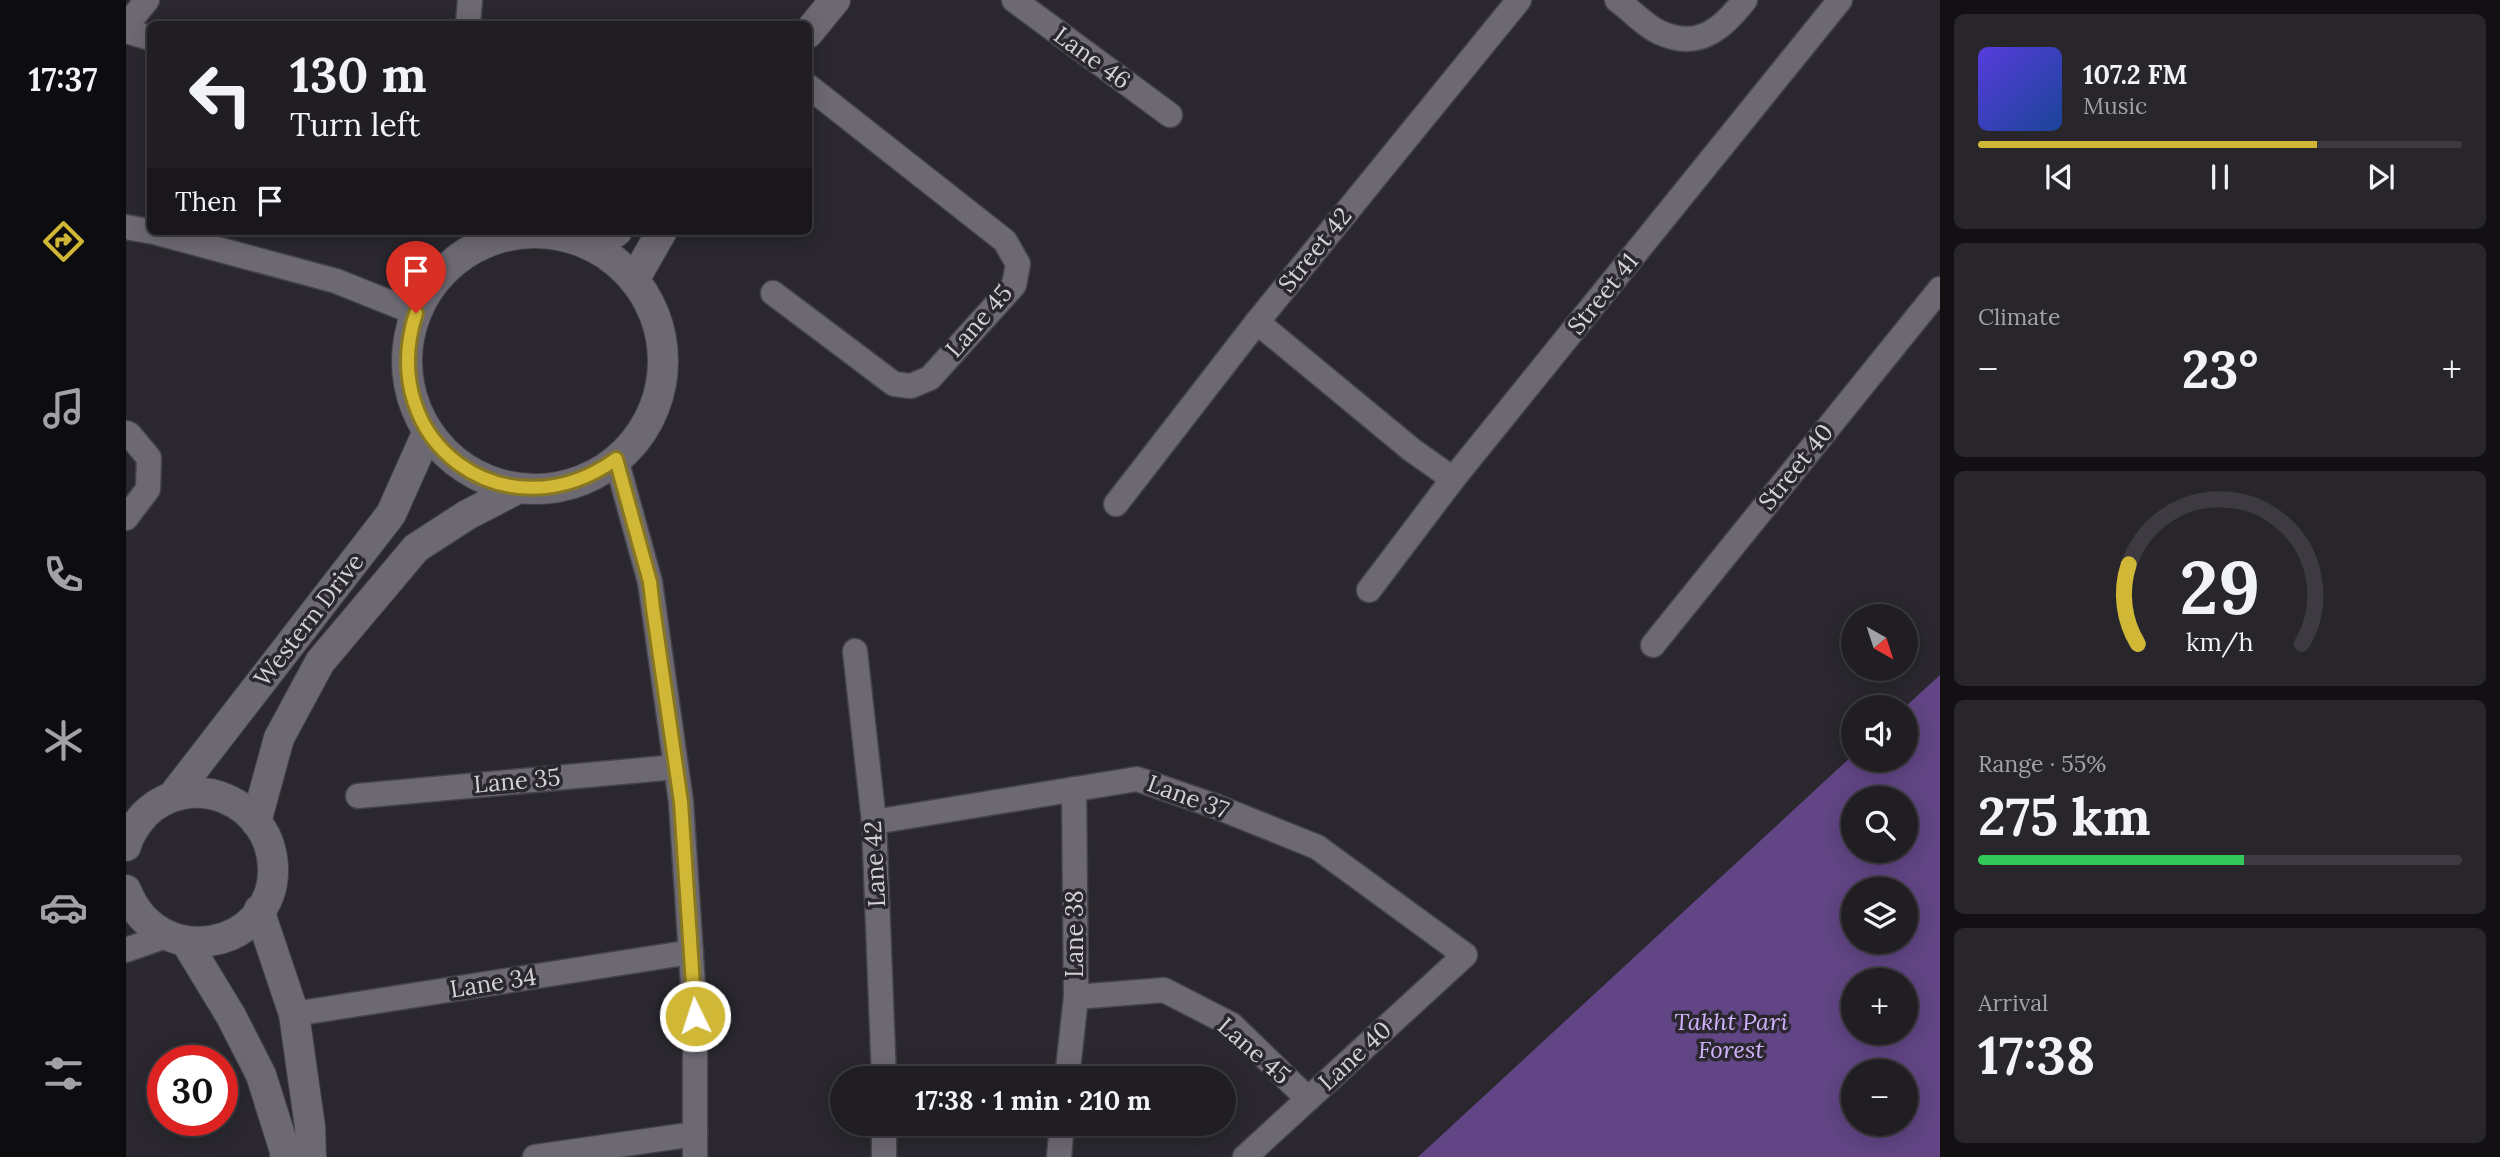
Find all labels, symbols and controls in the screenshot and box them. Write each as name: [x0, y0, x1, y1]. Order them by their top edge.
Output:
street label: Lane 46: [1048, 19, 1137, 96]
text: 130 m: [290, 43, 426, 105]
icon: left: [175, 49, 266, 140]
text: 107.2 FM: [2083, 58, 2188, 91]
text: 17:37: [29, 59, 97, 100]
text: Music: [2083, 91, 2147, 120]
text: Turn left: [290, 104, 420, 145]
icon: previous: [2040, 158, 2078, 196]
icon: pause: [2201, 158, 2239, 196]
icon: next: [2362, 158, 2400, 196]
icon: arrive: [251, 182, 289, 220]
text: Then: [175, 185, 237, 218]
street label: Street 42: [1271, 201, 1358, 298]
icon: directions: [39, 217, 88, 266]
pin: [386, 241, 446, 313]
street label: Street 41: [1560, 247, 1645, 341]
icon: arrive: [397, 252, 435, 290]
street label: Lane 45: [938, 278, 1019, 364]
text: Climate: [1978, 302, 2060, 331]
text: 23°: [2182, 336, 2258, 402]
text: −: [1978, 345, 1998, 393]
text: +: [2442, 345, 2462, 393]
icon: music: [39, 384, 88, 433]
street label: Street 40: [1751, 417, 1840, 516]
text: 29: [2180, 542, 2260, 635]
street label: Western Drive: [247, 547, 370, 693]
icon: phone: [39, 550, 88, 599]
north arrow: [1841, 604, 1918, 681]
map controls: [1841, 604, 1918, 1136]
text: km/h: [2186, 626, 2254, 658]
button: sound: [1841, 695, 1918, 772]
icon: climate: [39, 716, 88, 765]
text: Range · 55%: [1978, 749, 2106, 778]
street label: Lane 35: [472, 761, 562, 800]
street label: Lane 37: [1143, 768, 1233, 826]
text: 275 km: [1978, 783, 2151, 849]
button: search: [1841, 786, 1918, 863]
street label: Lane 42: [857, 820, 892, 908]
button: layers: [1841, 877, 1918, 954]
icon: car: [39, 883, 88, 932]
street label: Lane 38: [1059, 890, 1090, 978]
street label: Lane 34: [448, 960, 538, 1005]
button: +: [1841, 968, 1918, 1045]
position arrow: [658, 979, 732, 1053]
text: Arrival: [1978, 988, 2048, 1017]
park label: Takht Pari Forest: [1674, 1006, 1788, 1065]
street label: Lane 45: [1211, 1010, 1297, 1091]
street label: Lane 40: [1312, 1014, 1398, 1097]
text: 17:38: [1978, 1022, 2095, 1088]
speed limit sign: 30: [147, 1045, 238, 1136]
icon: filters: [39, 1049, 88, 1098]
button: −: [1841, 1059, 1918, 1136]
text: 17:38 · 1 min · 210 m: [915, 1084, 1151, 1117]

